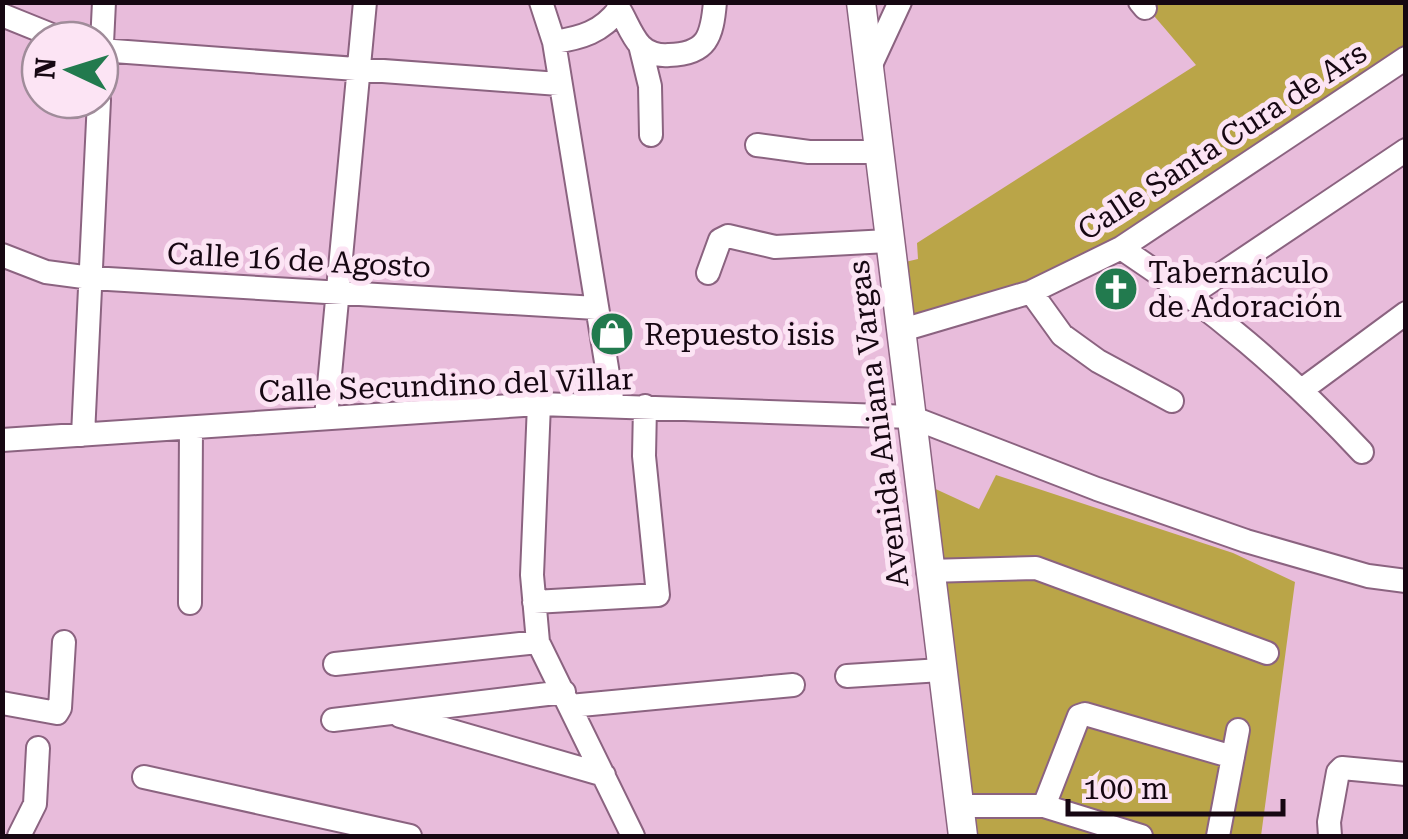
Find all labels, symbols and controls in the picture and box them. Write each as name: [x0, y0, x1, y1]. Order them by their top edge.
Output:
north arrow: [20, 20, 120, 120]
street label: Calle Santa Cura de Ars: [1071, 35, 1373, 247]
text: N: [28, 56, 63, 80]
street label: Calle 16 de Agosto: [166, 236, 432, 284]
place label: Tabernáculo de Adoración: [1148, 255, 1342, 324]
street label: Avenida Aniana Vargas: [841, 259, 915, 589]
church icon: Tabernáculo de Adoración: [1093, 266, 1139, 312]
shop icon: Repuesto isis: [589, 311, 635, 357]
place label: Repuesto isis: [644, 317, 835, 352]
street label: Calle Secundino del Villar: [258, 361, 634, 409]
scale bar: [1068, 754, 1283, 816]
text: 100 m: [1083, 771, 1168, 806]

